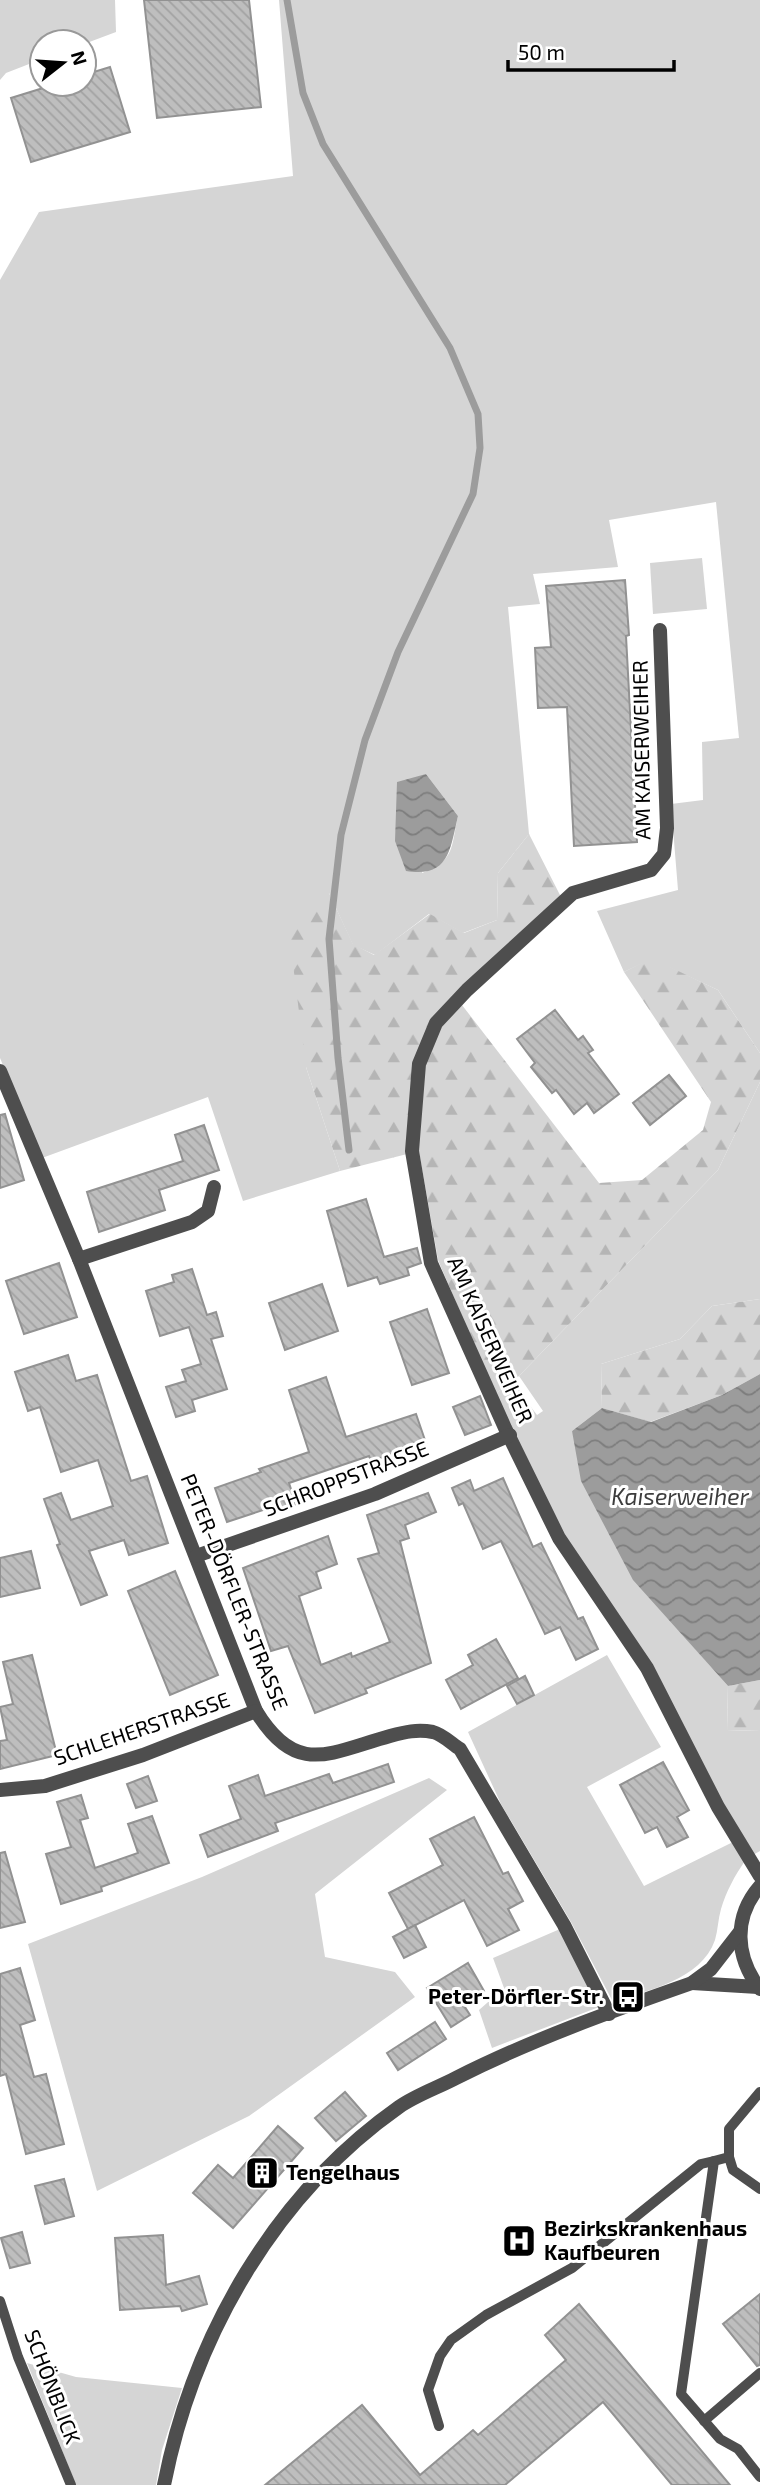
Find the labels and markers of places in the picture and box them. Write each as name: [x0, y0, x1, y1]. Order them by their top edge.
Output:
bus stop icon: Peter-Dörfler-Str.: [609, 1978, 647, 2016]
place label: Peter-Dörfler-Str.: [428, 1983, 604, 2008]
building icon: Tengelhaus: [243, 2154, 281, 2192]
place label: Tengelhaus: [286, 2159, 400, 2184]
place label: Bezirkskrankenhaus Kaufbeuren: [544, 2215, 747, 2264]
hospital icon: Bezirkskrankenhaus Kaufbeuren: [500, 2222, 538, 2260]

